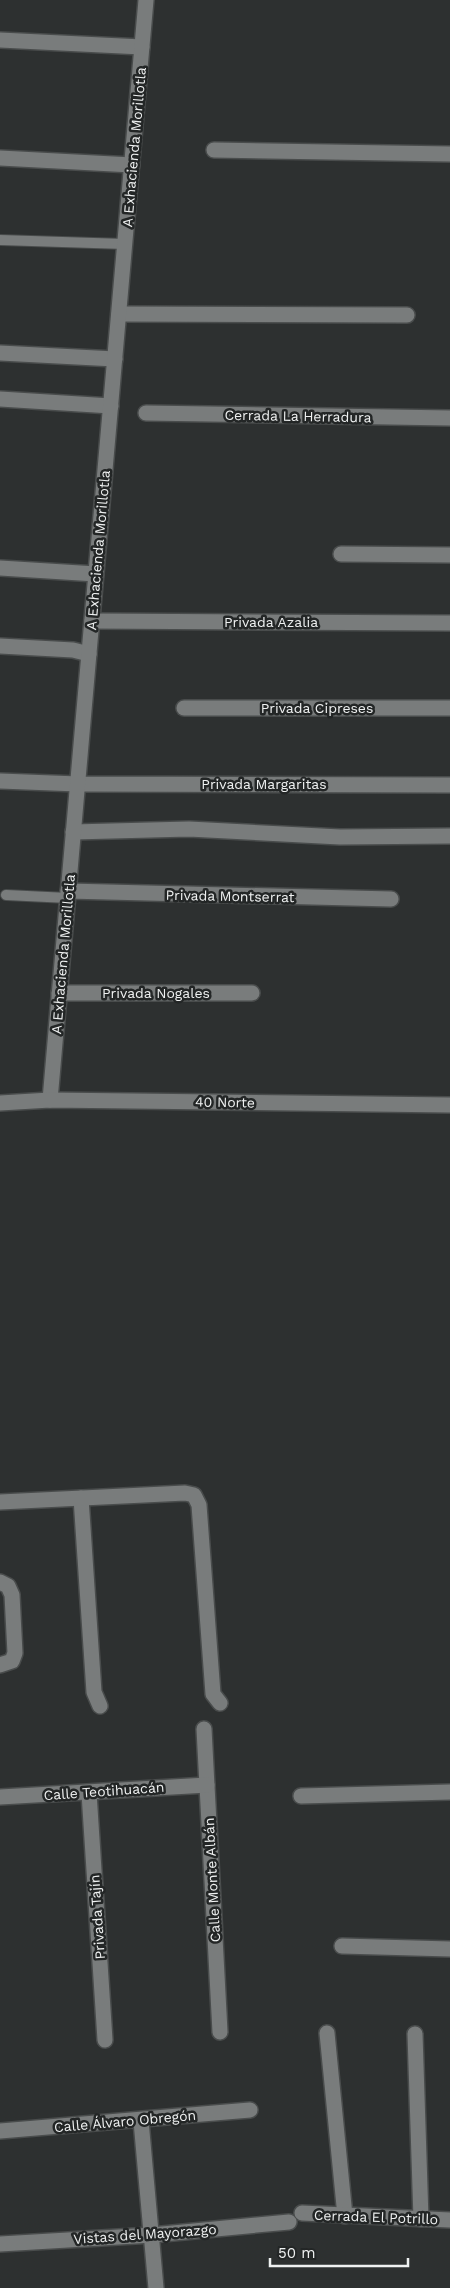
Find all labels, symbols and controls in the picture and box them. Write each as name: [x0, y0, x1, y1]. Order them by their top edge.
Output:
street label: A Exhacienda Morillotla: [119, 66, 149, 228]
street label: Cerrada La Herradura: [224, 407, 372, 425]
street label: A Exhacienda Morillotla: [83, 469, 113, 631]
street label: Privada Azalia: [224, 614, 318, 630]
street label: Privada Cipreses: [261, 700, 373, 716]
street label: Privada Margaritas: [201, 776, 327, 792]
street label: A Exhacienda Morillotla: [48, 873, 78, 1035]
street label: Privada Montserrat: [165, 887, 295, 905]
street label: Privada Nogales: [102, 985, 210, 1001]
street label: 40 Norte: [195, 1093, 255, 1111]
street label: Calle Teotihuacán: [43, 1779, 165, 1803]
street label: Calle Monte Albán: [201, 1817, 223, 1943]
street label: Privada Tajín: [86, 1874, 108, 1960]
street label: Calle Álvaro Obregón: [53, 2107, 197, 2135]
street label: Cerrada El Potrillo: [314, 2207, 438, 2227]
street label: Vistas del Mayorazgo: [73, 2221, 217, 2247]
scale bar: [270, 2236, 408, 2268]
text: 50 m: [278, 2244, 315, 2262]

